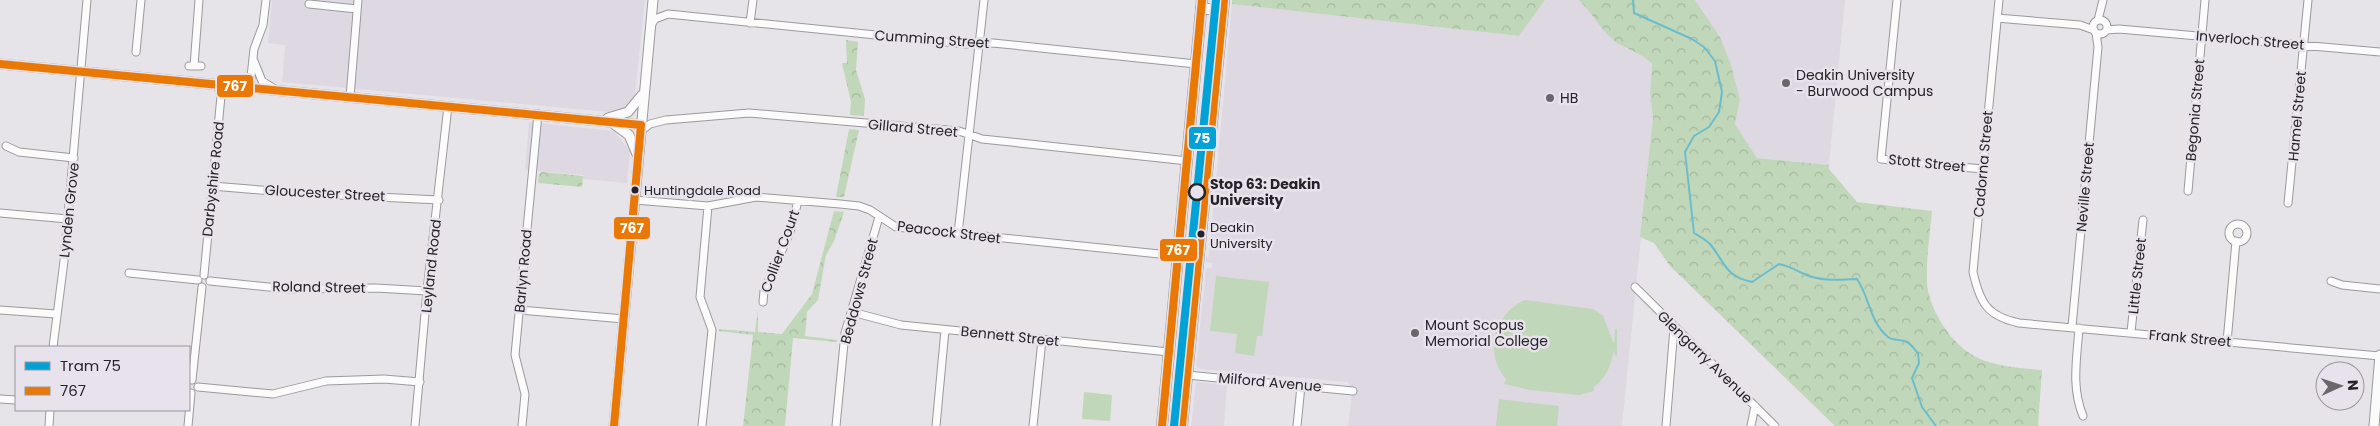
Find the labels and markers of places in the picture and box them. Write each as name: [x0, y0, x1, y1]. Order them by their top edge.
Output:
place label: Deakin University - Burwood Campus: [1796, 65, 1933, 101]
marker: Deakin University - Burwood Campus: [1780, 77, 1792, 89]
place label: HB: [1560, 88, 1578, 108]
marker: HB: [1544, 92, 1556, 104]
place label: Stop 63: Deakin University: [1210, 174, 1321, 210]
place label: Huntingdale Road: [644, 181, 761, 200]
marker: Stop 63: Deakin University: [1188, 183, 1206, 201]
marker: Huntingdale Road: [630, 185, 640, 195]
place label: Deakin University: [1210, 218, 1273, 253]
marker: Deakin University: [1196, 229, 1206, 239]
place label: Mount Scopus Memorial College: [1425, 315, 1548, 351]
marker: Mount Scopus Memorial College: [1409, 327, 1421, 339]

